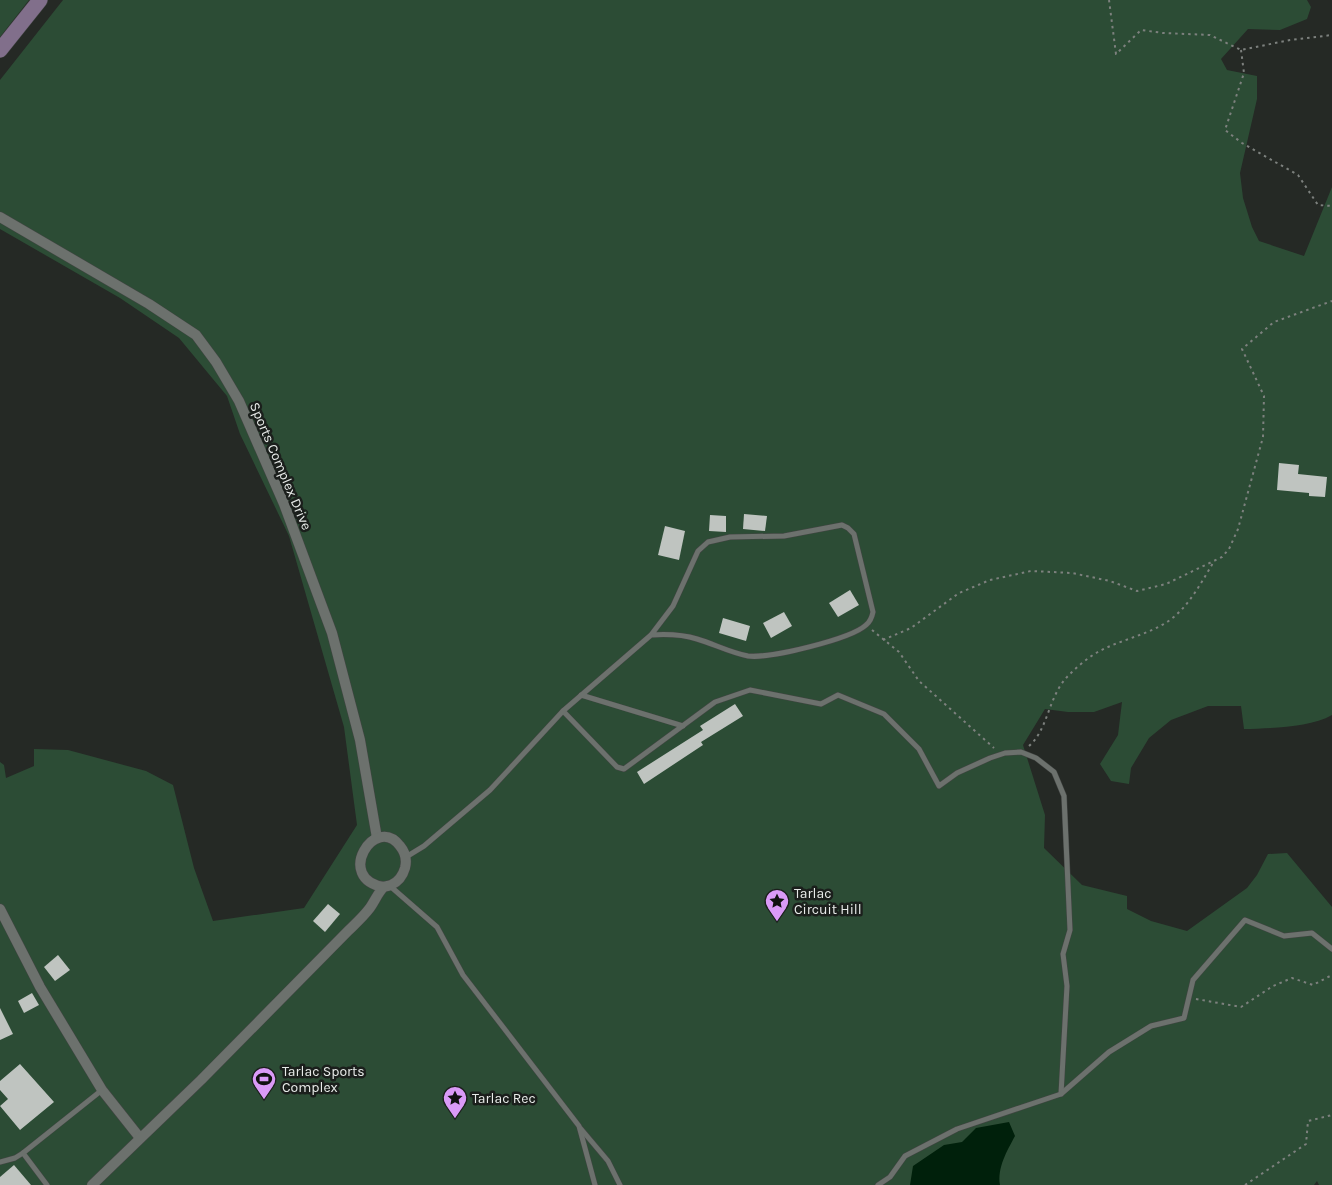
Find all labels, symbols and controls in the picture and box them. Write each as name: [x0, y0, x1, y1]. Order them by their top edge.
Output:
street label: Sports Complex Drive: [246, 400, 315, 533]
place label: Tarlac Circuit Hill: [794, 885, 862, 918]
place icon: Tarlac Circuit Hill: [764, 888, 790, 922]
place label: Tarlac Sports Complex: [282, 1063, 365, 1096]
sports icon: Tarlac Sports Complex: [251, 1066, 277, 1100]
place icon: Tarlac Rec: [442, 1085, 468, 1119]
place label: Tarlac Rec: [472, 1090, 536, 1107]

